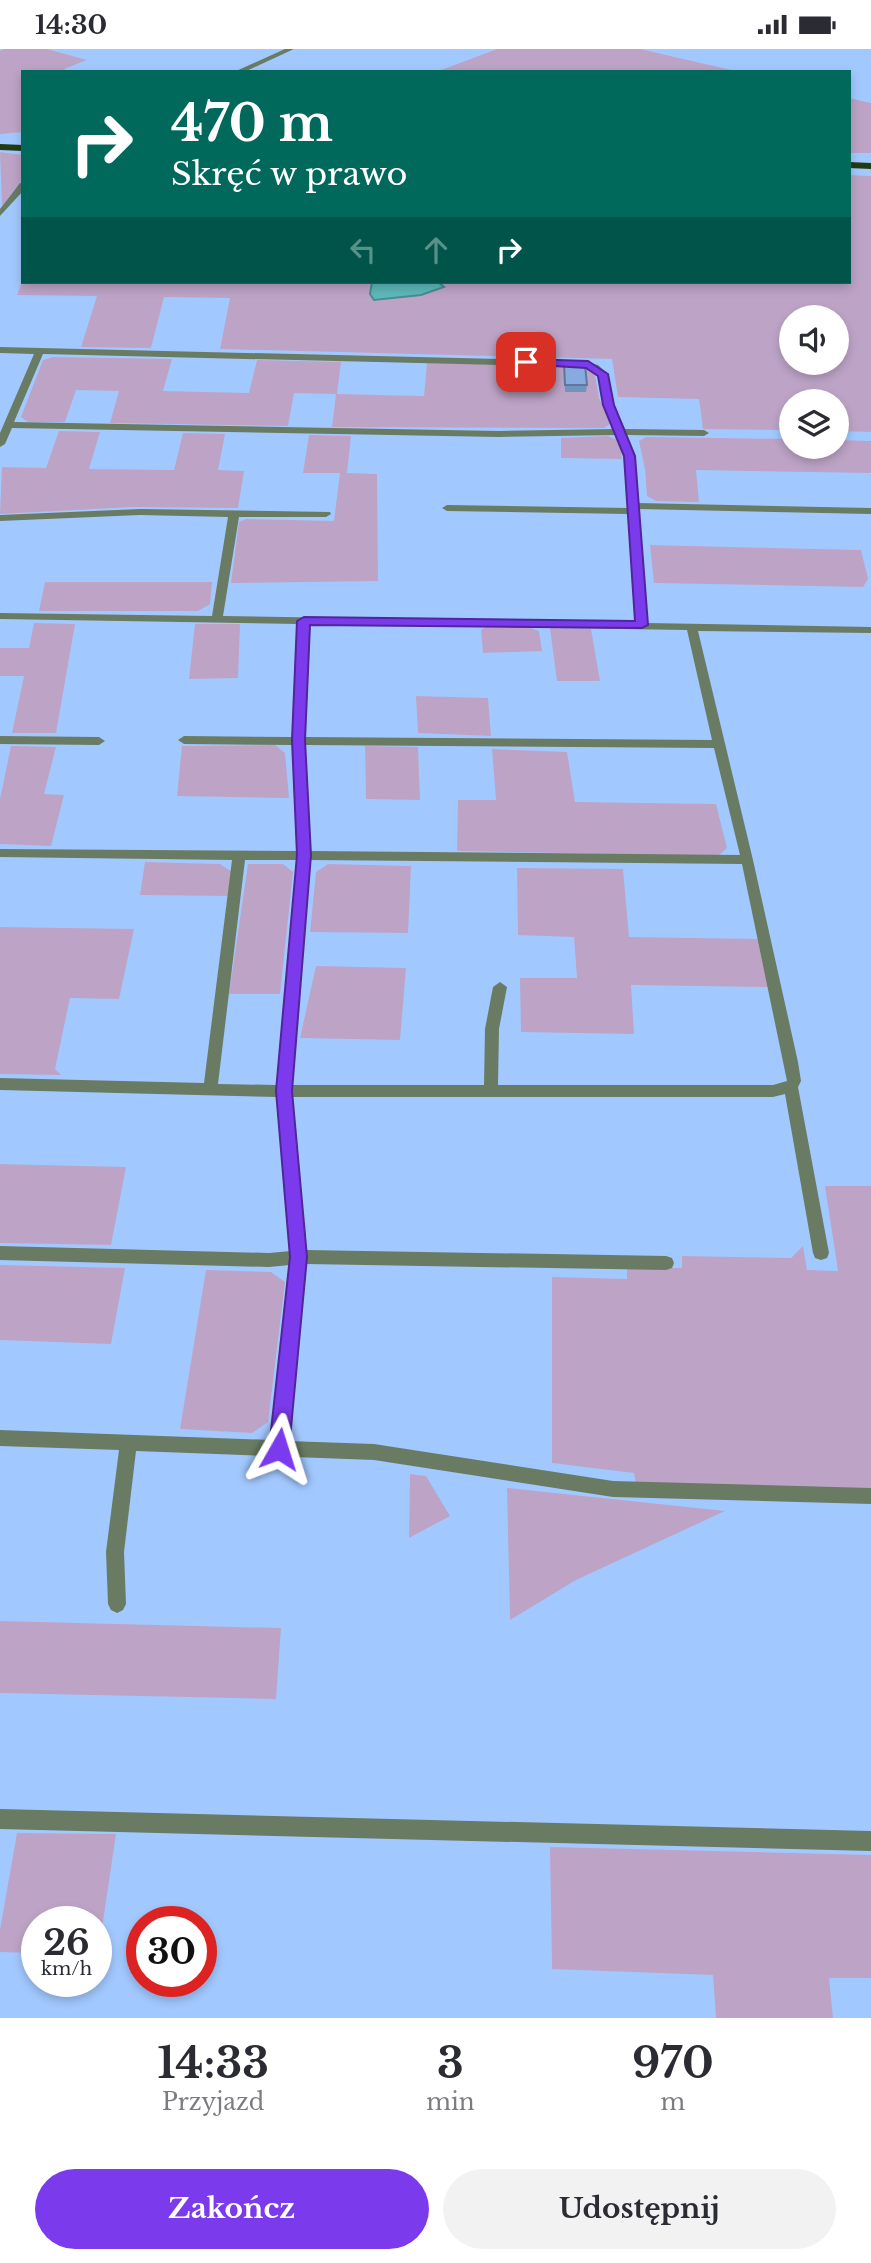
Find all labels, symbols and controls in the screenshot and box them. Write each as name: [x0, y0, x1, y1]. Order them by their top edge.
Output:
text: 14:30: [35, 9, 107, 41]
text: 470 m: [171, 93, 333, 154]
icon: right: [56, 98, 147, 189]
text: Skręć w prawo: [171, 154, 407, 194]
icon: left: [344, 231, 382, 269]
icon: ahead: [417, 231, 455, 269]
icon: right: [490, 231, 528, 269]
map controls: [779, 305, 849, 459]
button: sound: [779, 305, 849, 375]
pin: [496, 332, 556, 392]
icon: arrive: [507, 343, 545, 381]
button: layers: [779, 389, 849, 459]
position arrow: [242, 1412, 316, 1486]
speed limit sign: 30: [126, 1906, 217, 1997]
text: 26: [43, 1921, 90, 1964]
text: km/h: [41, 1958, 92, 1980]
text: 14:33: [157, 2037, 269, 2089]
text: 3: [437, 2037, 464, 2089]
text: 970: [632, 2037, 714, 2089]
text: Przyjazd: [162, 2088, 264, 2116]
text: min: [426, 2088, 475, 2116]
text: m: [660, 2088, 685, 2116]
button: Zakończ: [35, 2169, 429, 2249]
button: Udostępnij: [443, 2169, 836, 2249]

